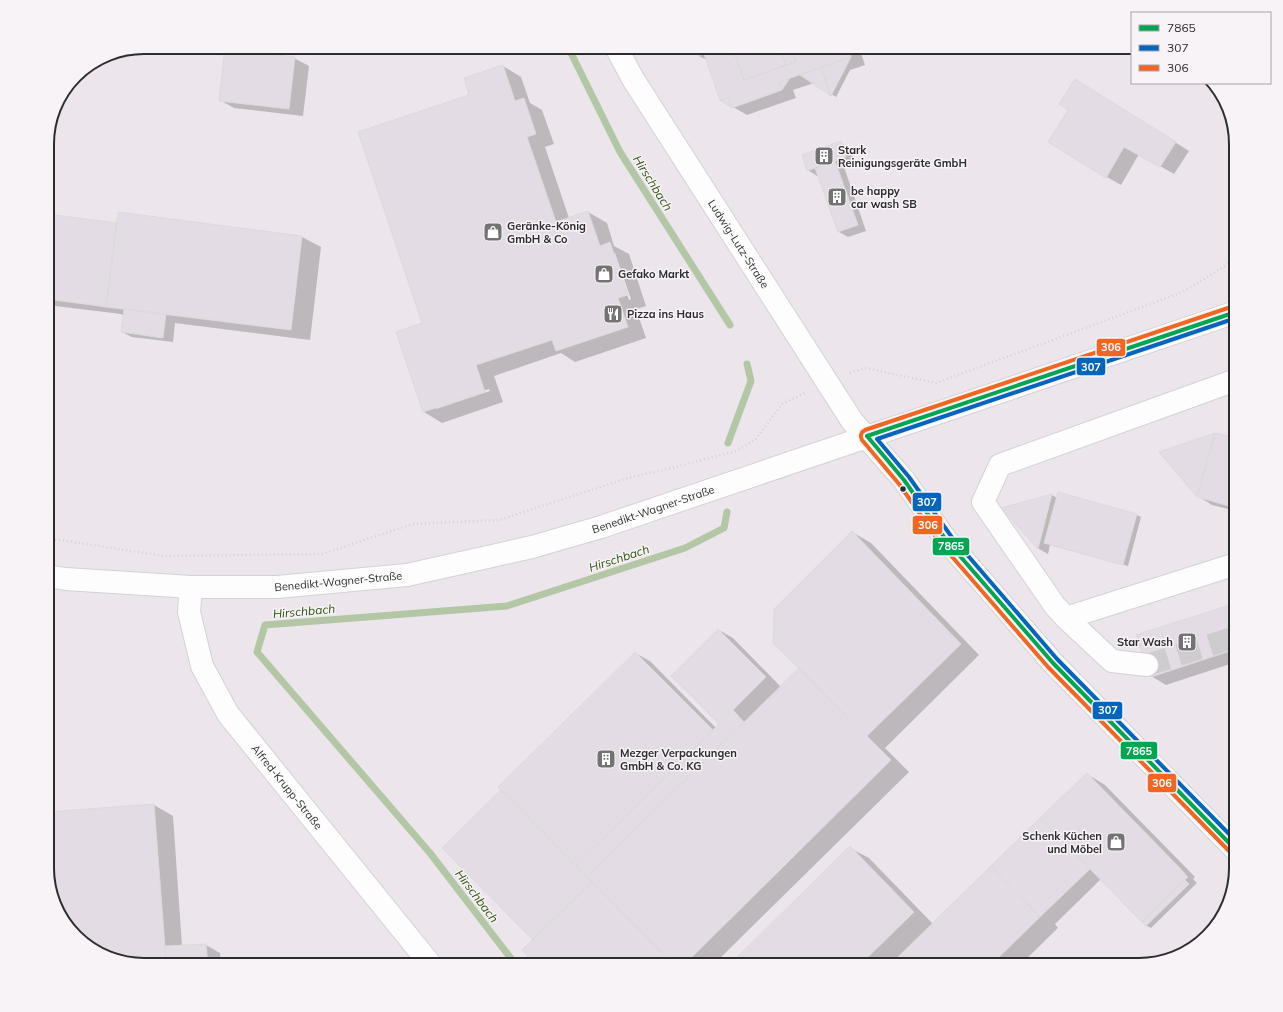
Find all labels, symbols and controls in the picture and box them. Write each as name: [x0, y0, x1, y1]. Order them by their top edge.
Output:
legend: [1131, 12, 1271, 84]
text: 7865: [1167, 20, 1196, 35]
text: 307: [1167, 40, 1189, 55]
text: 306: [1167, 60, 1189, 75]
place label: Stark Reinigungsgeräte GmbH: [838, 143, 967, 170]
building icon: Stark Reinigungsgeräte GmbH: [813, 145, 835, 167]
water label: Hirschbach: [630, 152, 676, 214]
place label: be happy car wash SB: [851, 184, 917, 211]
building icon: be happy car wash SB: [826, 186, 848, 208]
street label: Ludwig-Lutz-Straße: [705, 197, 772, 291]
place label: Geränke-König GmbH & Co: [507, 219, 586, 246]
shop icon: Geränke-König GmbH & Co: [482, 221, 504, 243]
shop icon: Gefako Markt: [593, 263, 615, 285]
place label: Gefako Markt: [618, 267, 689, 281]
restaurant icon: Pizza ins Haus: [602, 303, 624, 325]
place label: Pizza ins Haus: [627, 307, 704, 321]
line badge: 306: [1096, 338, 1126, 357]
text: 306: [1101, 340, 1121, 354]
line badge: 307: [1076, 357, 1106, 376]
text: 307: [1081, 360, 1101, 374]
street label: Benedikt-Wagner-Straße: [590, 482, 716, 536]
unlabelled marker: [898, 484, 908, 494]
line badge: 307: [912, 492, 942, 512]
text: 307: [917, 495, 937, 509]
line badge: 306: [912, 515, 943, 535]
text: 306: [918, 518, 938, 532]
line badge: 7865: [932, 537, 970, 556]
text: 7865: [938, 539, 965, 553]
water label: Hirschbach: [587, 541, 651, 575]
street label: Benedikt-Wagner-Straße: [274, 568, 403, 594]
water label: Hirschbach: [272, 601, 336, 621]
building icon: Star Wash: [1176, 631, 1198, 653]
place label: Star Wash: [1117, 635, 1173, 649]
line badge: 307: [1092, 701, 1123, 720]
text: 307: [1098, 703, 1118, 717]
line badge: 7865: [1120, 741, 1158, 760]
street label: Alfred-Krupp-Straße: [248, 742, 325, 832]
text: 7865: [1126, 744, 1153, 758]
place label: Mezger Verpackungen GmbH & Co. KG: [620, 746, 737, 773]
building icon: Mezger Verpackungen GmbH & Co. KG: [595, 748, 617, 770]
line badge: 306: [1147, 773, 1177, 793]
text: 306: [1152, 776, 1172, 790]
place label: Schenk Küchen und Möbel: [1022, 829, 1102, 856]
shop icon: Schenk Küchen und Möbel: [1105, 831, 1127, 853]
water label: Hirschbach: [452, 866, 502, 926]

